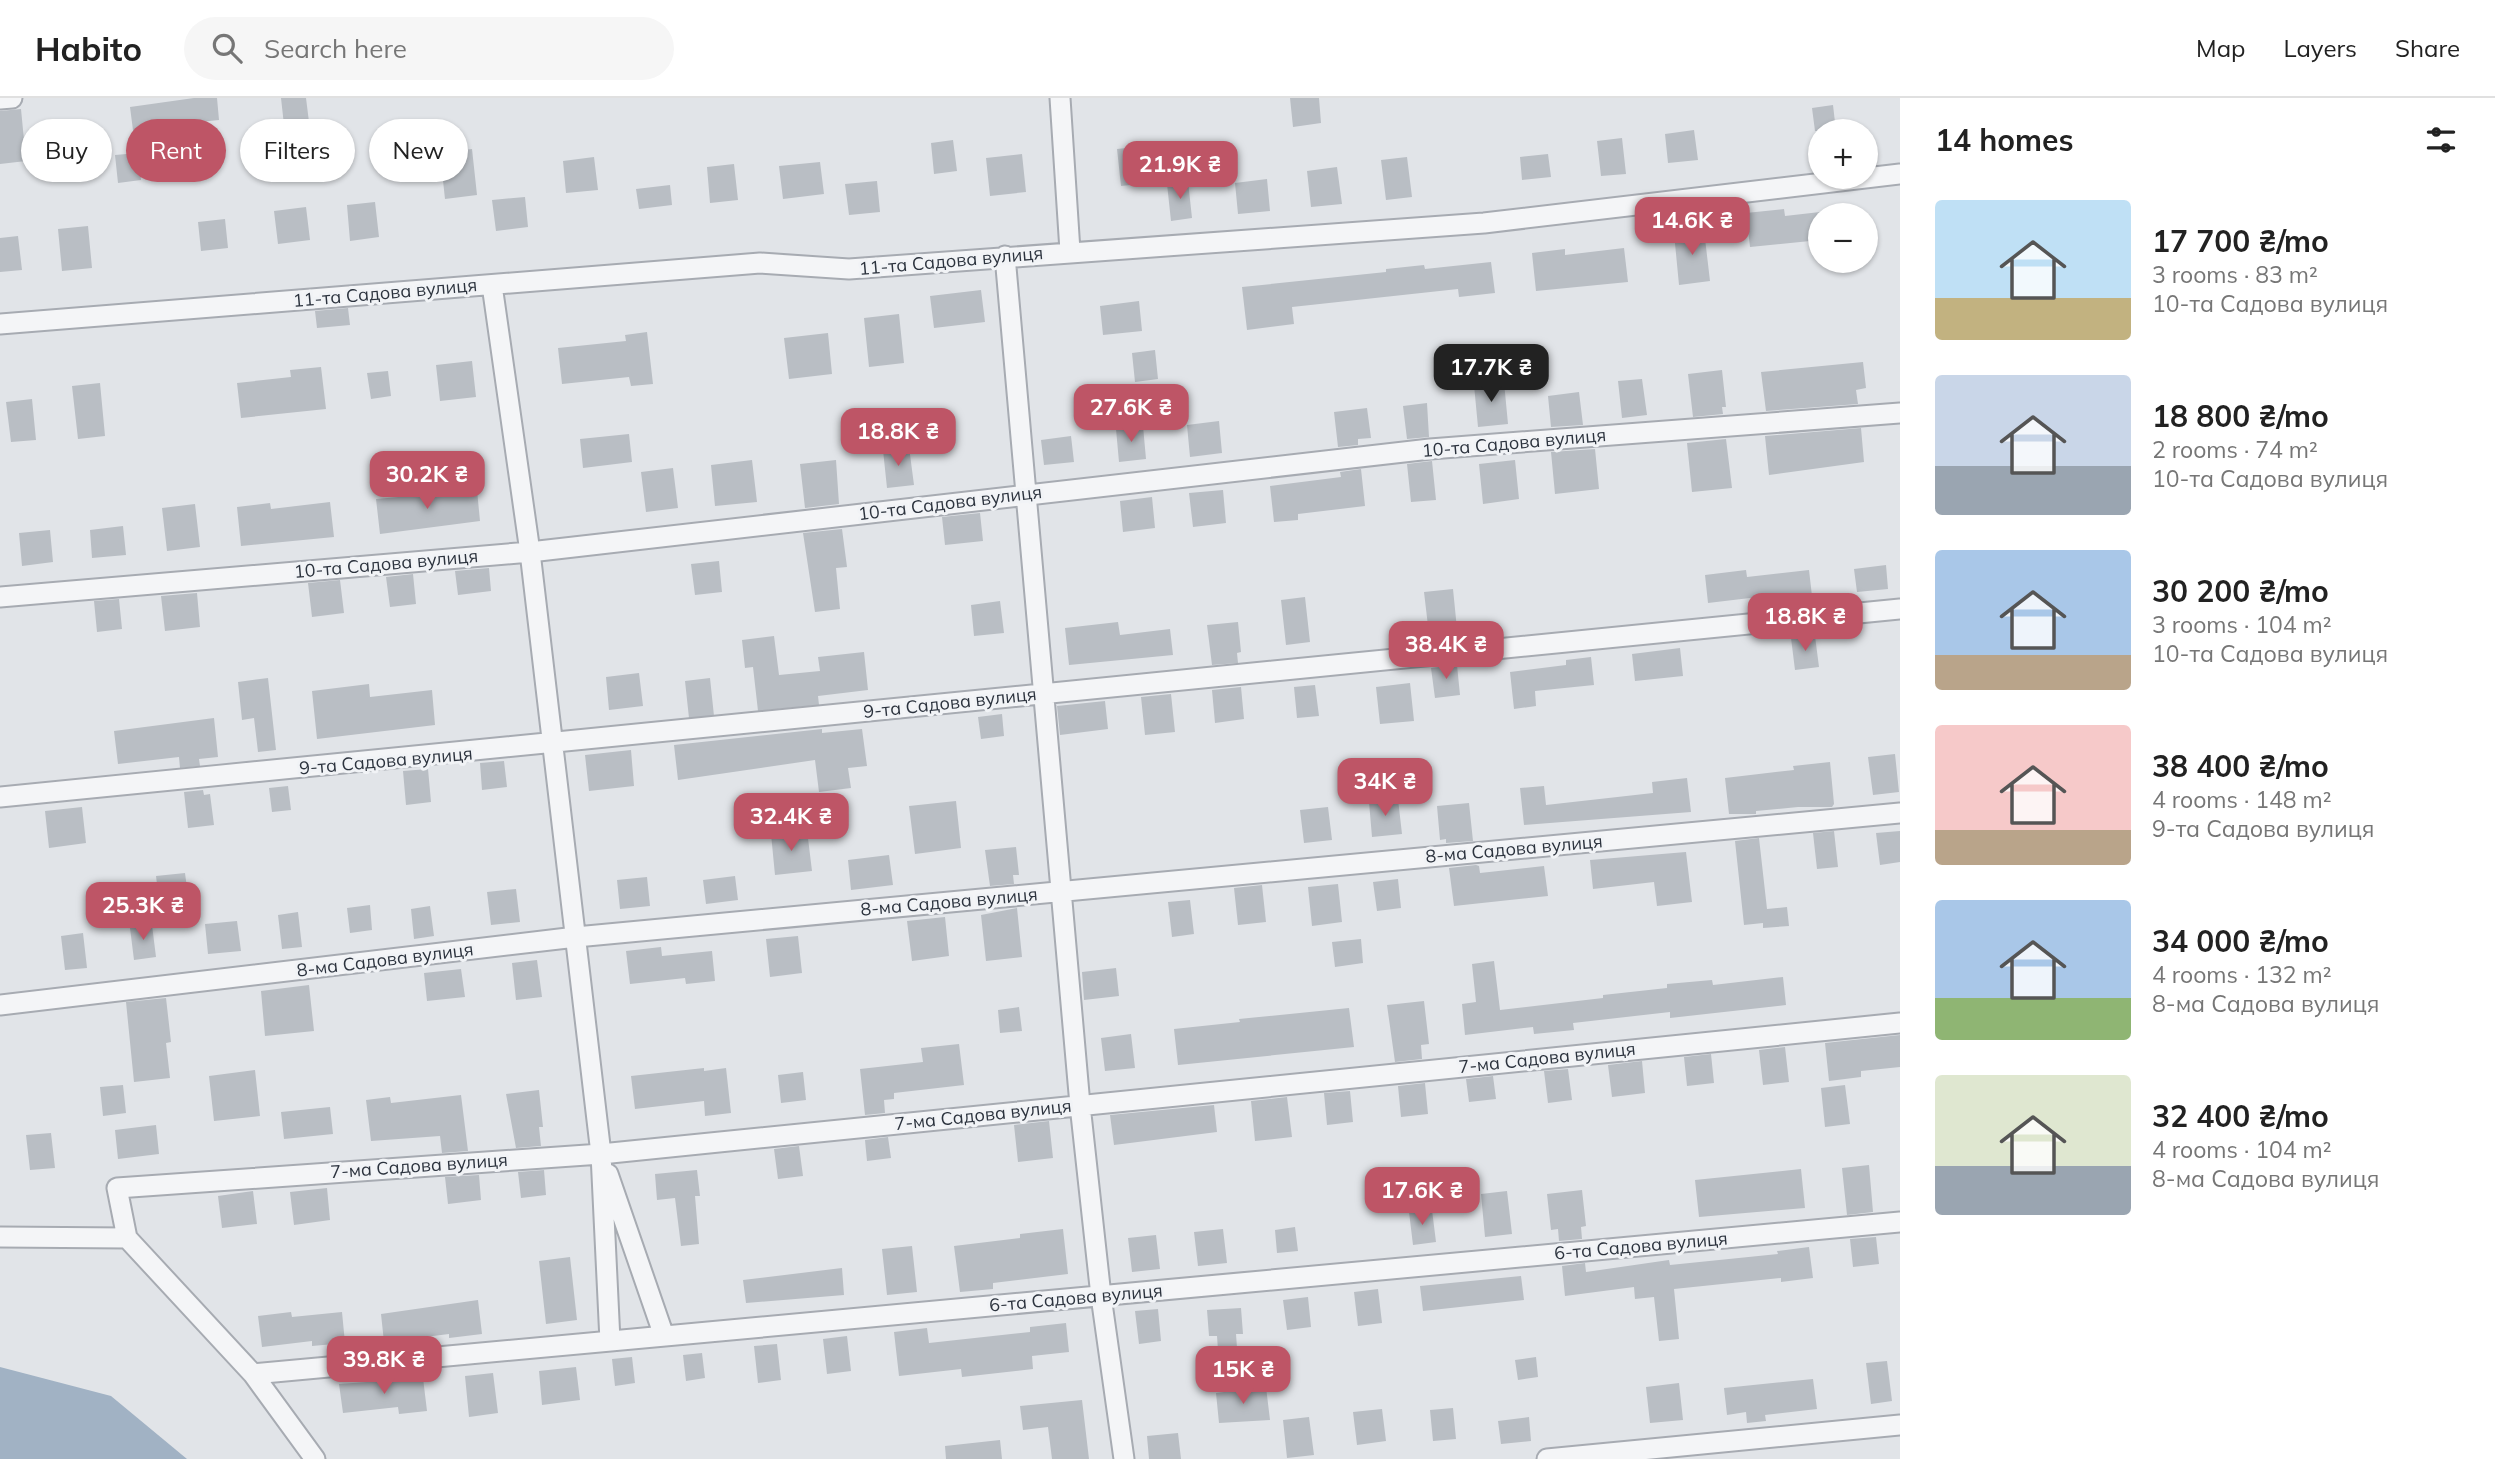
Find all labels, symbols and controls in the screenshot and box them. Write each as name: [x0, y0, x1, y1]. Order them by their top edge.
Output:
search box: [184, 17, 674, 80]
text: Habito: [35, 28, 142, 69]
icon: search: [208, 29, 246, 67]
text: Search here: [264, 32, 407, 65]
text: Map: [2196, 33, 2245, 63]
text: Layers: [2283, 33, 2357, 63]
text: Share: [2395, 33, 2460, 63]
chip: Buy: [21, 119, 112, 182]
chip: Rent: [126, 119, 226, 182]
chip: Filters: [240, 119, 355, 182]
chip: New: [369, 119, 468, 182]
map controls: [1808, 119, 1878, 273]
button: +: [1808, 119, 1878, 189]
text: 14 homes: [1935, 121, 2074, 159]
icon: filters: [2422, 121, 2460, 159]
pin: 21.9K ₴: [1115, 141, 1245, 201]
text: 21.9K ₴: [1139, 149, 1221, 178]
pin: 14.6K ₴: [1627, 198, 1757, 257]
button: −: [1808, 203, 1878, 273]
text: 14.6K ₴: [1651, 205, 1733, 234]
text: 17 700 ₴/mo: [2152, 222, 2329, 260]
icon: home: [1991, 228, 2075, 312]
street label: 11-та Садова вулиця: [858, 241, 1044, 280]
text: 3 rooms · 83 m²: [2152, 260, 2318, 289]
street label: 11-та Садова вулиця: [292, 273, 478, 312]
text: 10-та Садова вулиця: [2152, 289, 2388, 318]
pin: 17.7K ₴: [1426, 344, 1556, 404]
text: 17.7K ₴: [1450, 352, 1532, 381]
pin: 27.6K ₴: [1066, 384, 1196, 444]
text: 27.6K ₴: [1090, 392, 1172, 421]
text: 18 800 ₴/mo: [2152, 397, 2329, 435]
icon: home: [1991, 403, 2075, 487]
pin: 18.8K ₴: [833, 408, 963, 468]
text: 18.8K ₴: [857, 416, 939, 445]
street label: 10-та Садова вулиця: [1421, 423, 1607, 462]
text: 2 rooms · 74 m²: [2152, 435, 2318, 464]
pin: 30.2K ₴: [362, 452, 492, 511]
text: 30.2K ₴: [386, 459, 468, 488]
text: 10-та Садова вулиця: [2152, 464, 2388, 493]
street label: 10-та Садова вулиця: [857, 480, 1043, 525]
street label: 10-та Садова вулиця: [293, 544, 479, 583]
text: 30 200 ₴/mo: [2152, 572, 2329, 610]
icon: home: [1991, 578, 2075, 662]
pin: 18.8K ₴: [1740, 594, 1870, 653]
text: 18.8K ₴: [1764, 601, 1846, 630]
text: 3 rooms · 104 m²: [2152, 610, 2332, 639]
pin: 38.4K ₴: [1381, 622, 1511, 681]
text: 38.4K ₴: [1405, 629, 1487, 658]
text: 10-та Садова вулиця: [2152, 639, 2388, 668]
street label: 9-та Садова вулиця: [862, 682, 1038, 723]
street label: 9-та Садова вулиця: [298, 741, 474, 780]
text: 38 400 ₴/mo: [2152, 747, 2329, 785]
icon: home: [1991, 753, 2075, 837]
pin: 34K ₴: [1336, 758, 1434, 818]
text: 34K ₴: [1353, 766, 1417, 795]
text: 4 rooms · 148 m²: [2152, 785, 2332, 814]
pin: 32.4K ₴: [726, 794, 856, 853]
text: 32.4K ₴: [750, 801, 832, 830]
text: 9-та Садова вулиця: [2152, 814, 2374, 843]
street label: 8-ма Садова вулиця: [1424, 829, 1604, 868]
pin: 25.3K ₴: [78, 882, 208, 942]
street label: 8-ма Садова вулиця: [859, 882, 1039, 921]
text: 25.3K ₴: [102, 890, 184, 919]
text: 34 000 ₴/mo: [2152, 922, 2329, 960]
icon: home: [1991, 928, 2075, 1012]
street label: 8-ма Садова вулиця: [295, 937, 475, 982]
text: 4 rooms · 132 m²: [2152, 960, 2332, 989]
text: 8-ма Садова вулиця: [2152, 989, 2379, 1018]
street label: 7-ма Садова вулиця: [1457, 1037, 1637, 1078]
street label: 7-ма Садова вулиця: [893, 1094, 1073, 1135]
text: 32 400 ₴/mo: [2152, 1097, 2329, 1135]
icon: home: [1991, 1103, 2075, 1187]
text: 4 rooms · 104 m²: [2152, 1135, 2332, 1164]
street label: 7-ма Садова вулиця: [329, 1148, 509, 1183]
text: 8-ма Садова вулиця: [2152, 1164, 2379, 1193]
pin: 17.6K ₴: [1357, 1168, 1487, 1227]
text: 17.6K ₴: [1381, 1175, 1463, 1204]
street label: 6-та Садова вулиця: [1553, 1226, 1729, 1265]
street label: 6-та Садова вулиця: [988, 1278, 1164, 1317]
pin: 39.8K ₴: [319, 1336, 449, 1396]
text: 39.8K ₴: [343, 1344, 425, 1373]
pin: 15K ₴: [1194, 1346, 1292, 1406]
text: 15K ₴: [1211, 1354, 1275, 1383]

